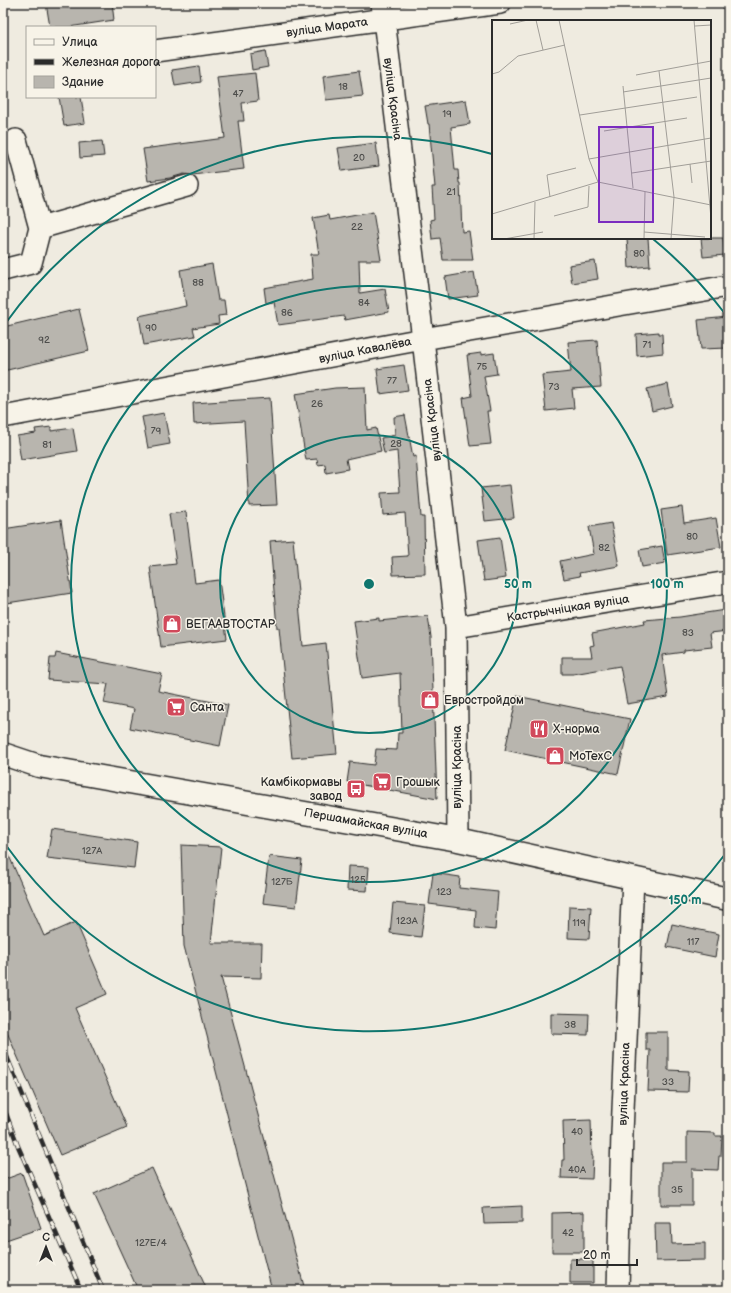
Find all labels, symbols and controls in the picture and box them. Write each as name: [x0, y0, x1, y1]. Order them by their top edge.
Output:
street label: вуліца Марата: [285, 14, 369, 41]
inset map: [492, 20, 711, 239]
legend: [26, 26, 156, 98]
text: Улица: [62, 35, 98, 50]
text: Железная дорога: [62, 55, 160, 70]
street label: вуліца Красіна: [380, 57, 405, 141]
text: Здание: [62, 75, 104, 90]
house number: 18: [338, 81, 348, 93]
house number: 47: [232, 88, 244, 100]
house number: 19: [442, 108, 452, 120]
house number: 20: [353, 152, 365, 164]
house number: 21: [446, 186, 456, 198]
house number: 22: [351, 221, 363, 233]
house number: 80: [633, 248, 645, 260]
house number: 88: [192, 277, 204, 289]
house number: 84: [358, 297, 370, 309]
house number: 86: [281, 307, 293, 319]
house number: 90: [145, 322, 157, 334]
house number: 92: [38, 334, 50, 346]
street label: вуліца Кавалёва: [318, 334, 413, 367]
house number: 71: [643, 339, 652, 351]
house number: 75: [477, 361, 488, 373]
house number: 77: [387, 375, 397, 387]
street label: вуліца Красіна: [420, 378, 445, 462]
house number: 73: [548, 381, 560, 393]
house number: 26: [311, 398, 323, 410]
house number: 79: [151, 425, 162, 437]
house number: 28: [390, 438, 402, 450]
house number: 81: [42, 439, 52, 451]
house number: 80: [686, 531, 698, 543]
house number: 82: [598, 542, 610, 554]
centre of rings: [362, 577, 376, 591]
text: 50 m: [504, 577, 532, 592]
text: 100 m: [650, 577, 684, 592]
street label: Кастрычніцкая вуліца: [506, 591, 630, 626]
shop icon: ВЕГААВТОСТАР: [161, 613, 183, 635]
place label: ВЕГААВТОСТАР: [186, 617, 276, 632]
house number: 83: [682, 627, 694, 639]
shop icon: Евростройдом: [419, 689, 441, 711]
place label: Евростройдом: [444, 693, 524, 708]
supermarket icon: Санта: [165, 696, 187, 718]
place label: Санта: [190, 700, 224, 715]
restaurant icon: Х-норма: [528, 718, 550, 740]
place label: Х-норма: [553, 722, 599, 737]
street label: вуліца Красіна: [450, 725, 465, 809]
shop icon: MoTexC: [544, 745, 566, 767]
place label: MoTexC: [569, 749, 612, 764]
supermarket icon: Грошык: [371, 771, 393, 793]
place label: Камбікормавы завод: [261, 775, 343, 804]
place label: Грошык: [396, 775, 441, 790]
bus stop icon: Камбікормавы завод: [345, 778, 367, 800]
street label: Першамайская вуліца: [303, 805, 429, 842]
house number: 127А: [82, 845, 103, 857]
house number: 125: [350, 874, 366, 886]
house number: 127Б: [271, 876, 293, 888]
house number: 123: [436, 886, 452, 898]
text: 150 m: [669, 893, 701, 908]
house number: 123А: [396, 915, 419, 927]
house number: 119: [572, 917, 586, 929]
house number: 117: [687, 936, 699, 948]
house number: 38: [564, 1019, 576, 1031]
street label: вуліца Красіна: [616, 1042, 633, 1126]
house number: 33: [662, 1076, 674, 1088]
house number: 40: [571, 1126, 583, 1138]
house number: 40А: [568, 1164, 587, 1176]
house number: 35: [671, 1184, 683, 1196]
north arrow: [26, 1227, 66, 1267]
house number: 42: [562, 1227, 574, 1239]
text: С: [42, 1231, 50, 1244]
house number: 127Е/4: [135, 1237, 167, 1249]
scale bar: [577, 1241, 637, 1267]
text: 20 m: [583, 1248, 610, 1263]

